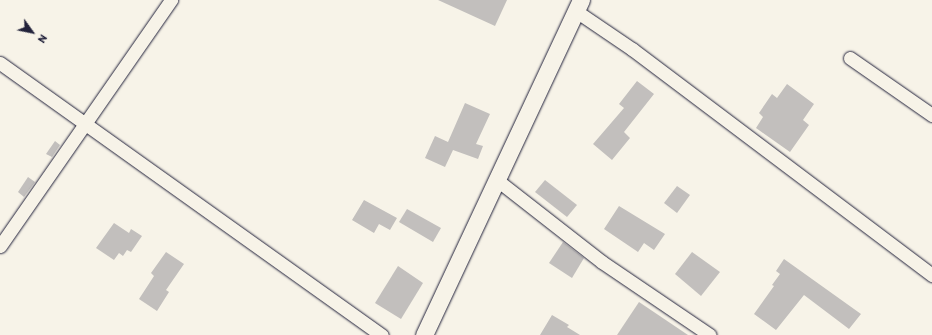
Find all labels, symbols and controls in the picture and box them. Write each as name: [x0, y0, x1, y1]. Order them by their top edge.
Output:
north arrow: [12, 12, 52, 52]
text: N: [35, 32, 50, 45]

